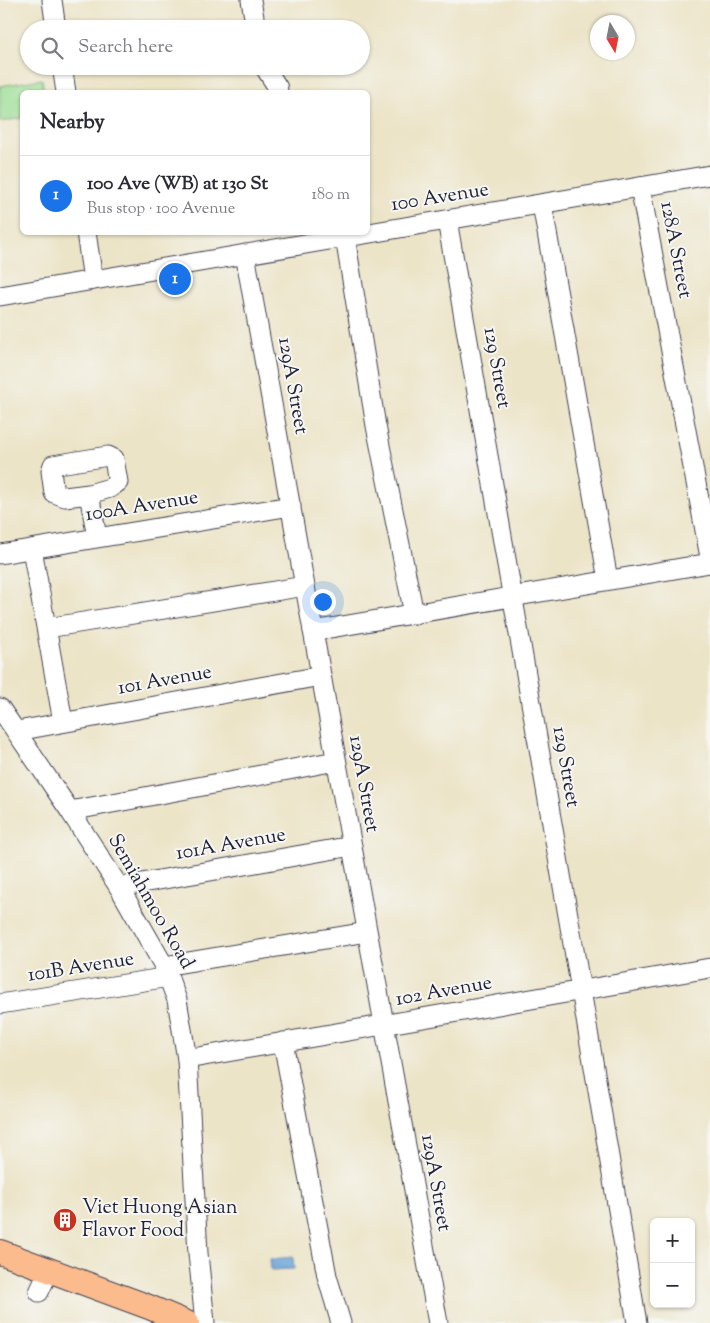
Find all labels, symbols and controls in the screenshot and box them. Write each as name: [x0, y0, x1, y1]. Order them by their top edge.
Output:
north arrow: [590, 15, 635, 60]
search box: [20, 20, 370, 75]
icon: search: [38, 34, 66, 62]
text: Search here: [78, 34, 173, 61]
text: Nearby: [40, 108, 105, 138]
text: 100 Ave (WB) at 130 St: [87, 171, 268, 198]
street label: 100 Avenue: [389, 176, 491, 220]
text: 1: [53, 184, 59, 207]
text: 180 m: [311, 184, 350, 207]
text: Bus stop · 100 Avenue: [87, 198, 235, 221]
street label: 128A Street: [651, 199, 699, 301]
pin: 1: [159, 260, 191, 298]
street label: 129 Street: [475, 325, 517, 411]
street label: 129A Street: [269, 335, 315, 437]
street label: 100A Avenue: [83, 484, 201, 530]
your location: [310, 589, 336, 615]
street label: 101 Avenue: [116, 658, 214, 704]
street label: 129 Street: [544, 724, 586, 810]
street label: 129A Street: [340, 733, 386, 835]
street label: 101A Avenue: [174, 821, 288, 869]
street label: Semiahmoo Road: [99, 829, 201, 975]
street label: 101B Avenue: [26, 945, 136, 991]
street label: 102 Avenue: [394, 969, 494, 1015]
street label: 129A Street: [412, 1132, 458, 1234]
place label: Viet Huong Asian Flavor Food: [82, 1194, 238, 1246]
building icon: Viet Huong Asian Flavor Food: [52, 1207, 78, 1233]
map controls: [650, 1218, 695, 1308]
button: +: [650, 1218, 695, 1263]
button: −: [650, 1263, 695, 1308]

